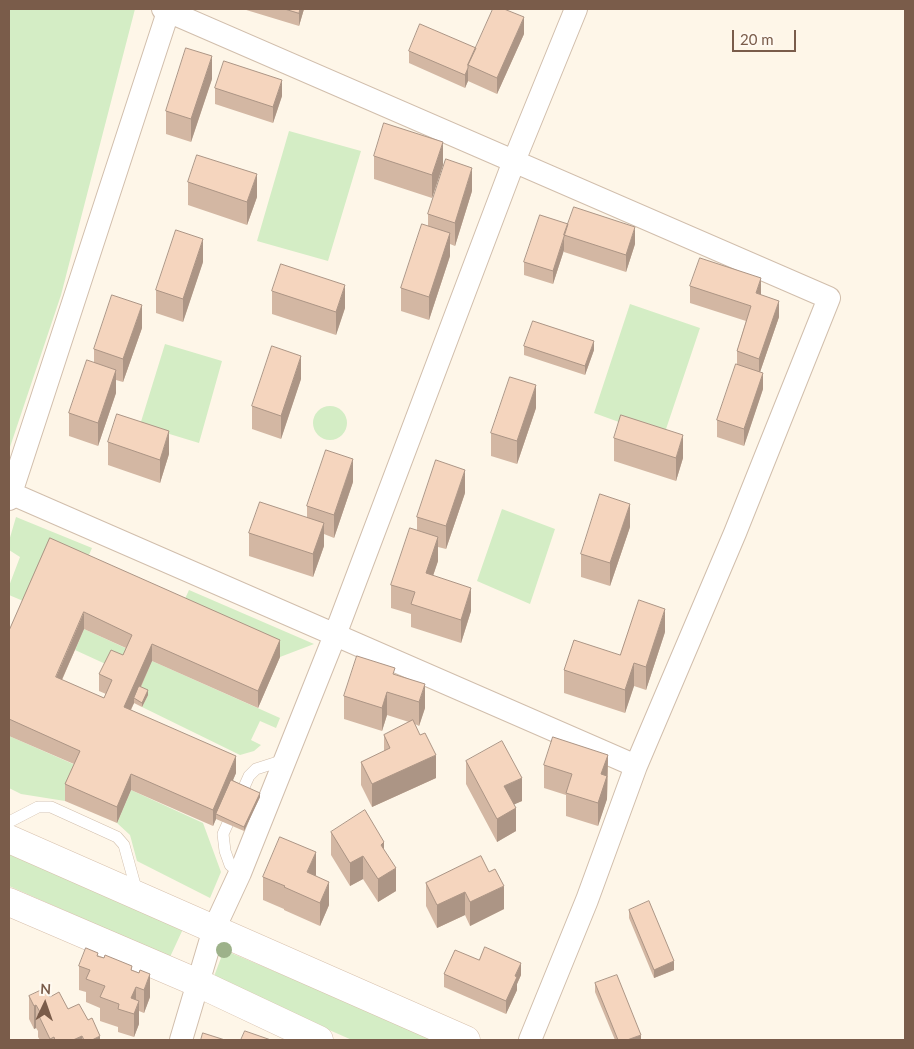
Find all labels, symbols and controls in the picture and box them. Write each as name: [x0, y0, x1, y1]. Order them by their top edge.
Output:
scale bar: [734, 20, 798, 52]
text: 20 m: [740, 30, 774, 48]
north arrow: [20, 979, 70, 1029]
text: N: [40, 980, 52, 997]

